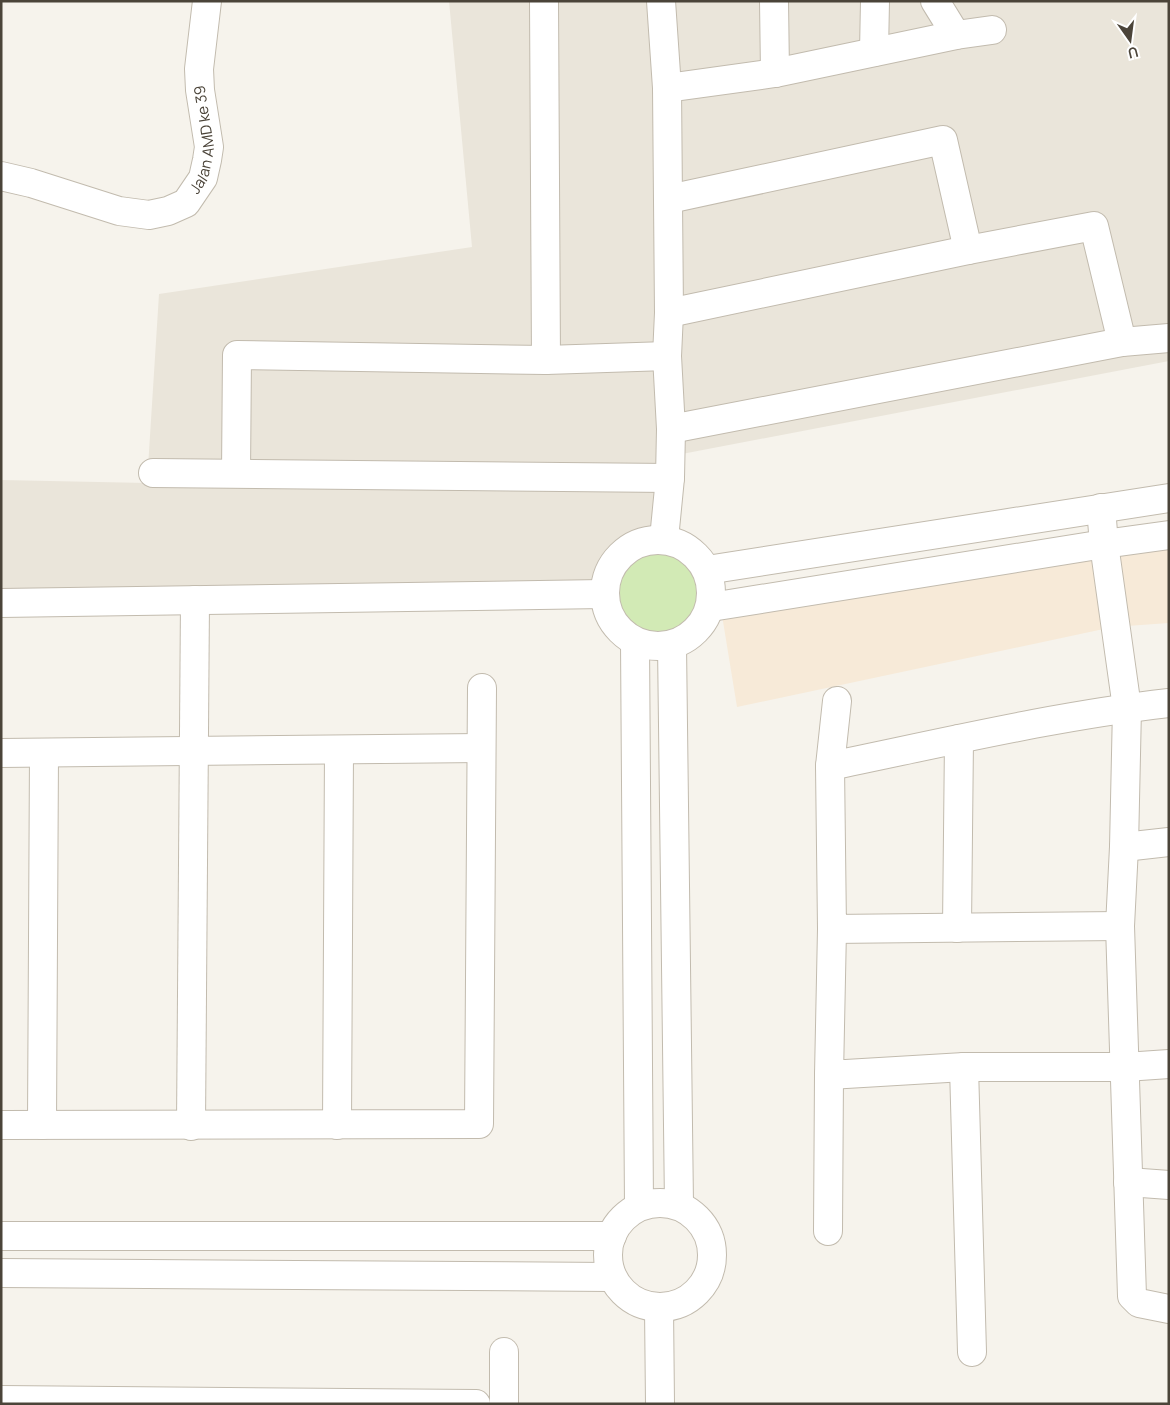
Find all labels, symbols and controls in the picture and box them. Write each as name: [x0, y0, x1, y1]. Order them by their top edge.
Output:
north arrow: [1105, 15, 1155, 65]
text: U: [1126, 43, 1140, 64]
street label: Jalan AMD ke 39: [184, 84, 219, 198]

